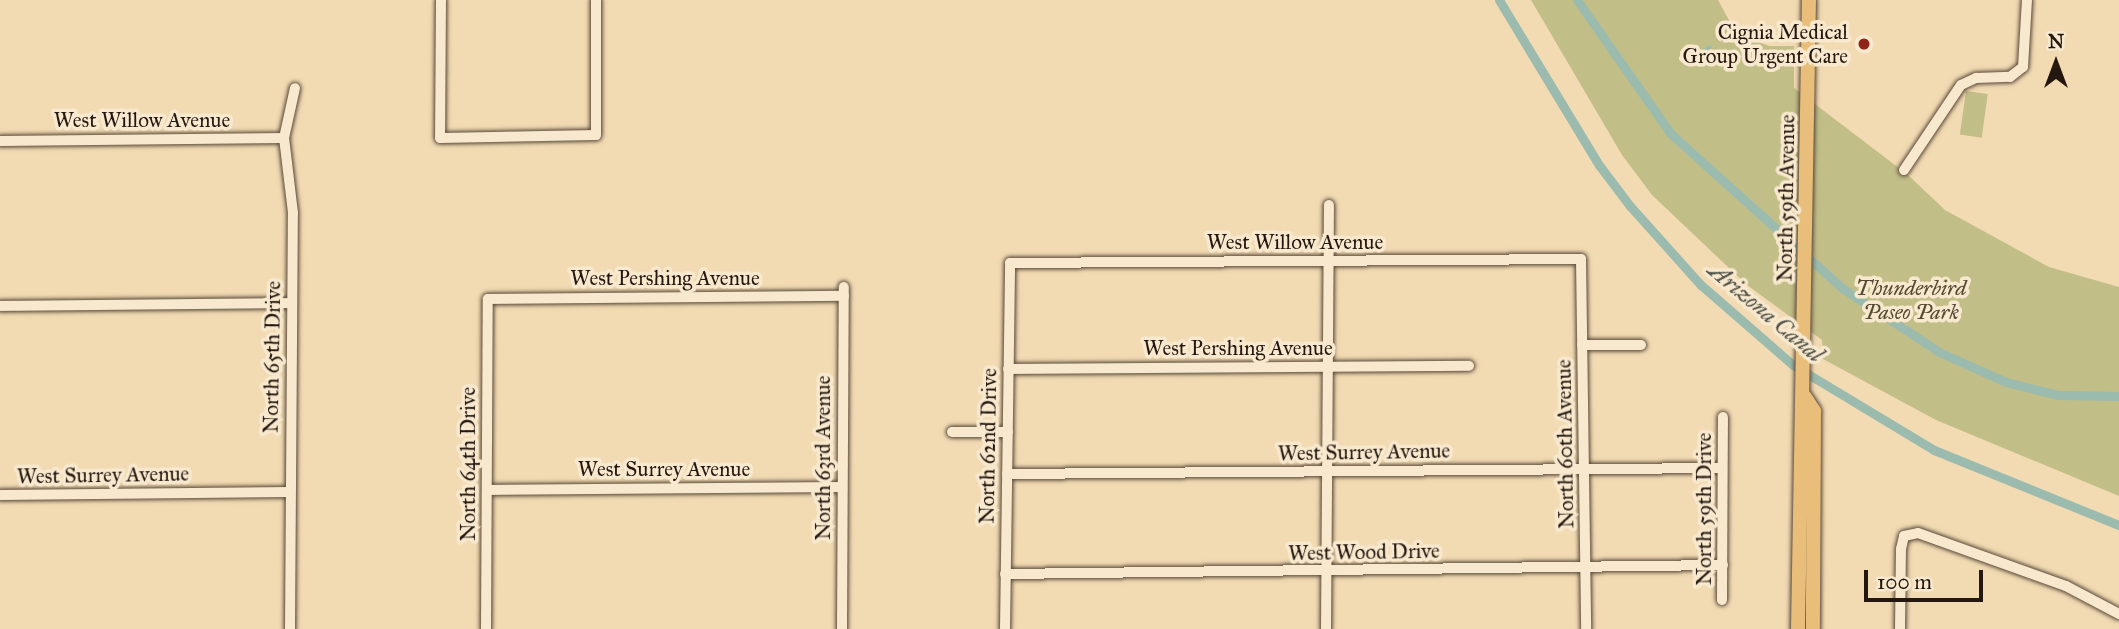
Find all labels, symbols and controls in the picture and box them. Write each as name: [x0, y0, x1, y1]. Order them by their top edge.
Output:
place label: Cignia Medical Group Urgent Care: [1683, 19, 1848, 69]
north arrow: [2021, 28, 2091, 98]
text: N: [2048, 30, 2064, 53]
marker: Cignia Medical Group Urgent Care: [1854, 34, 1874, 54]
street label: West Willow Avenue: [54, 107, 230, 133]
street label: North 59th Avenue: [1772, 114, 1800, 282]
street label: West Willow Avenue: [1207, 229, 1383, 255]
water label: Arizona Canal: [1703, 256, 1829, 368]
street label: West Pershing Avenue: [570, 265, 760, 291]
park label: Thunderbird Paseo Park: [1855, 275, 1967, 325]
street label: North 65th Drive: [258, 281, 286, 433]
street label: West Pershing Avenue: [1143, 335, 1333, 361]
street label: North 60th Avenue: [1551, 359, 1579, 529]
street label: North 62nd Drive: [974, 368, 1002, 524]
street label: North 63rd Avenue: [810, 376, 836, 540]
street label: North 64th Drive: [455, 387, 481, 541]
street label: North 59th Drive: [1691, 433, 1717, 585]
street label: West Surrey Avenue: [1278, 438, 1450, 466]
street label: West Surrey Avenue: [578, 456, 750, 482]
street label: West Surrey Avenue: [17, 461, 189, 489]
street label: West Wood Drive: [1288, 538, 1440, 566]
scale bar: [1867, 556, 1986, 600]
text: 100 m: [1877, 569, 1932, 595]

